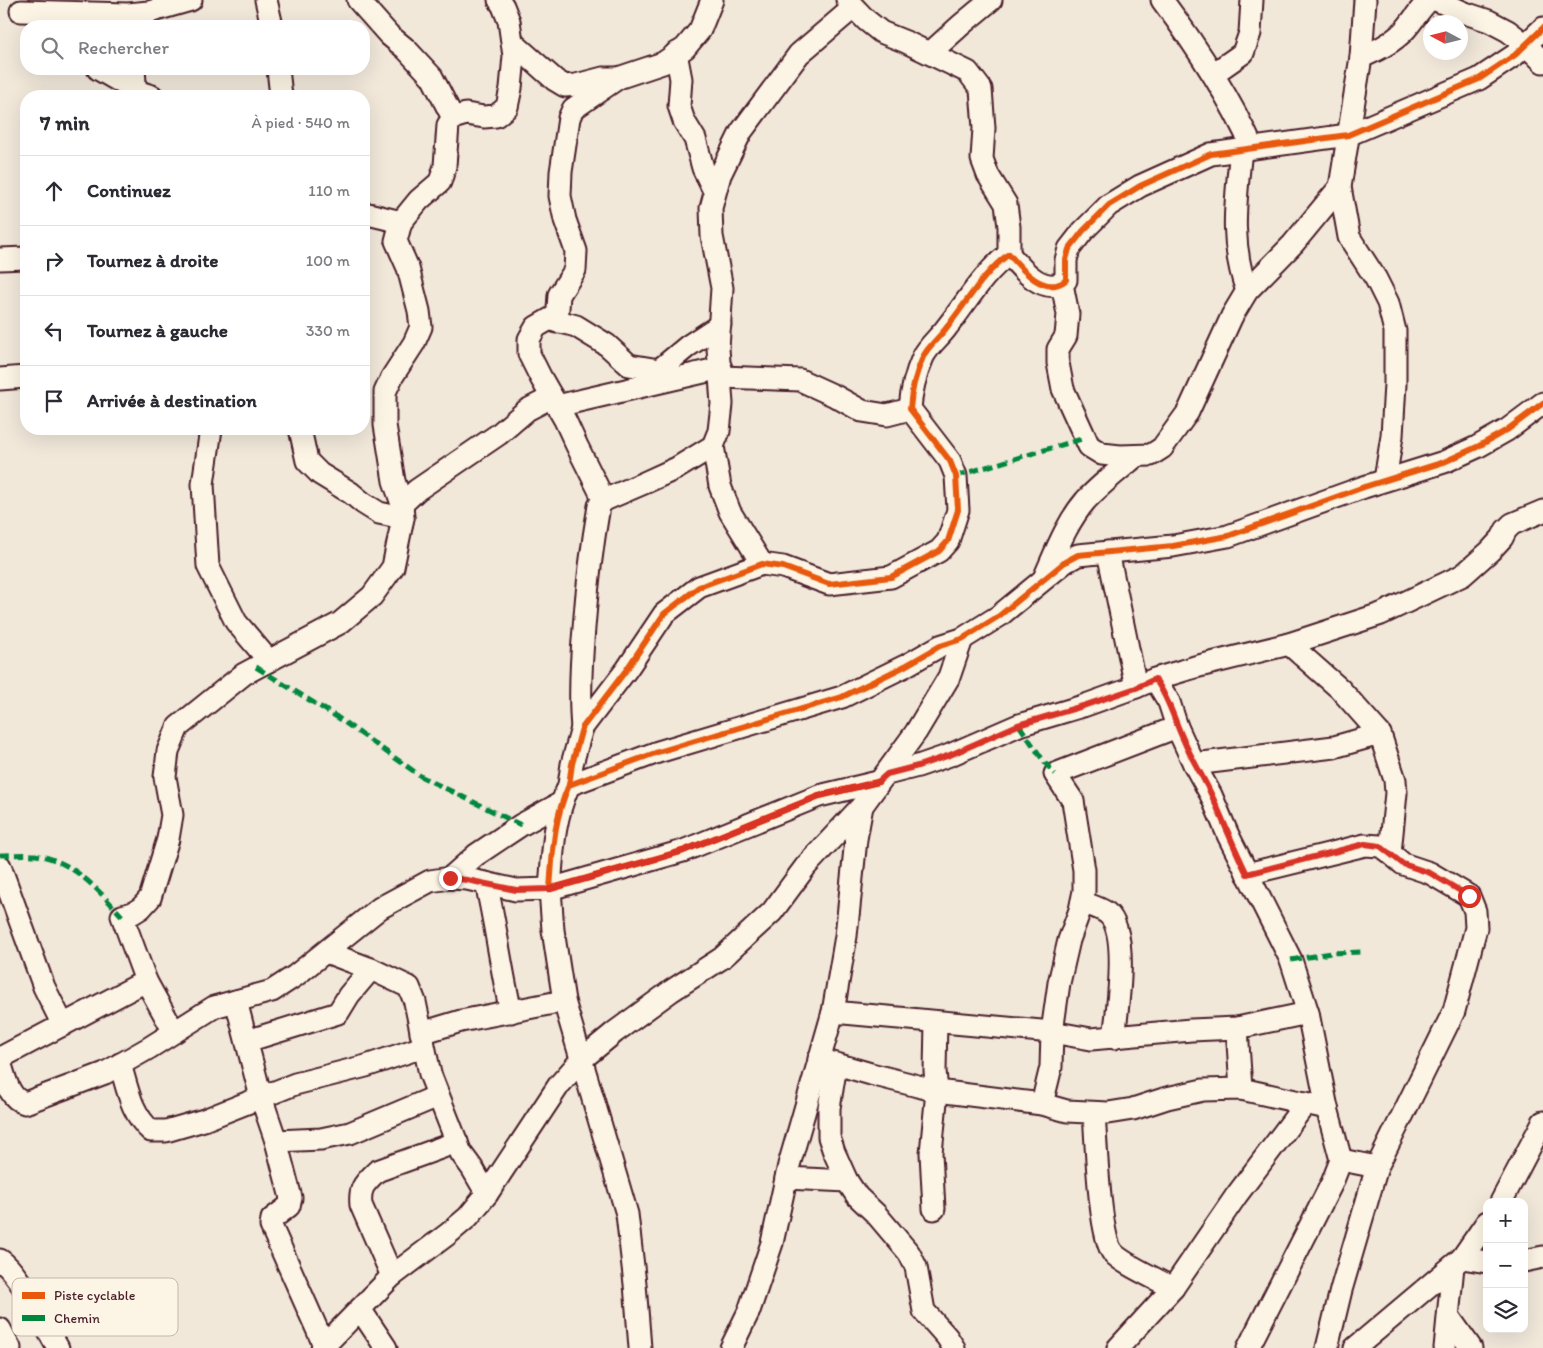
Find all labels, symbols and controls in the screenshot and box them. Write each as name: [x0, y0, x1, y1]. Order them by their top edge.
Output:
north arrow: [1423, 15, 1468, 60]
search box: [20, 20, 370, 75]
icon: search: [38, 34, 66, 62]
text: Rechercher: [78, 36, 169, 59]
text: 7 min: [40, 110, 89, 135]
text: À pied · 540 m: [251, 113, 350, 132]
icon: ahead: [40, 177, 68, 205]
text: Continuez: [87, 179, 171, 202]
text: 110 m: [308, 181, 350, 200]
icon: right: [40, 247, 68, 275]
text: Tournez à droite: [87, 249, 219, 272]
text: 100 m: [306, 251, 350, 270]
icon: left: [40, 317, 68, 345]
text: Tournez à gauche: [87, 319, 228, 342]
text: 330 m: [306, 321, 350, 340]
icon: arrive: [40, 387, 68, 415]
text: Arrivée à destination: [87, 389, 257, 412]
route end: [439, 867, 462, 890]
route start: [1458, 885, 1481, 908]
map controls: [1483, 1198, 1528, 1333]
button: +: [1483, 1198, 1528, 1243]
button: −: [1483, 1243, 1528, 1288]
legend: [12, 1278, 178, 1336]
text: Piste cyclable: [54, 1287, 136, 1304]
button: layers: [1483, 1288, 1528, 1333]
text: Chemin: [54, 1310, 100, 1327]

